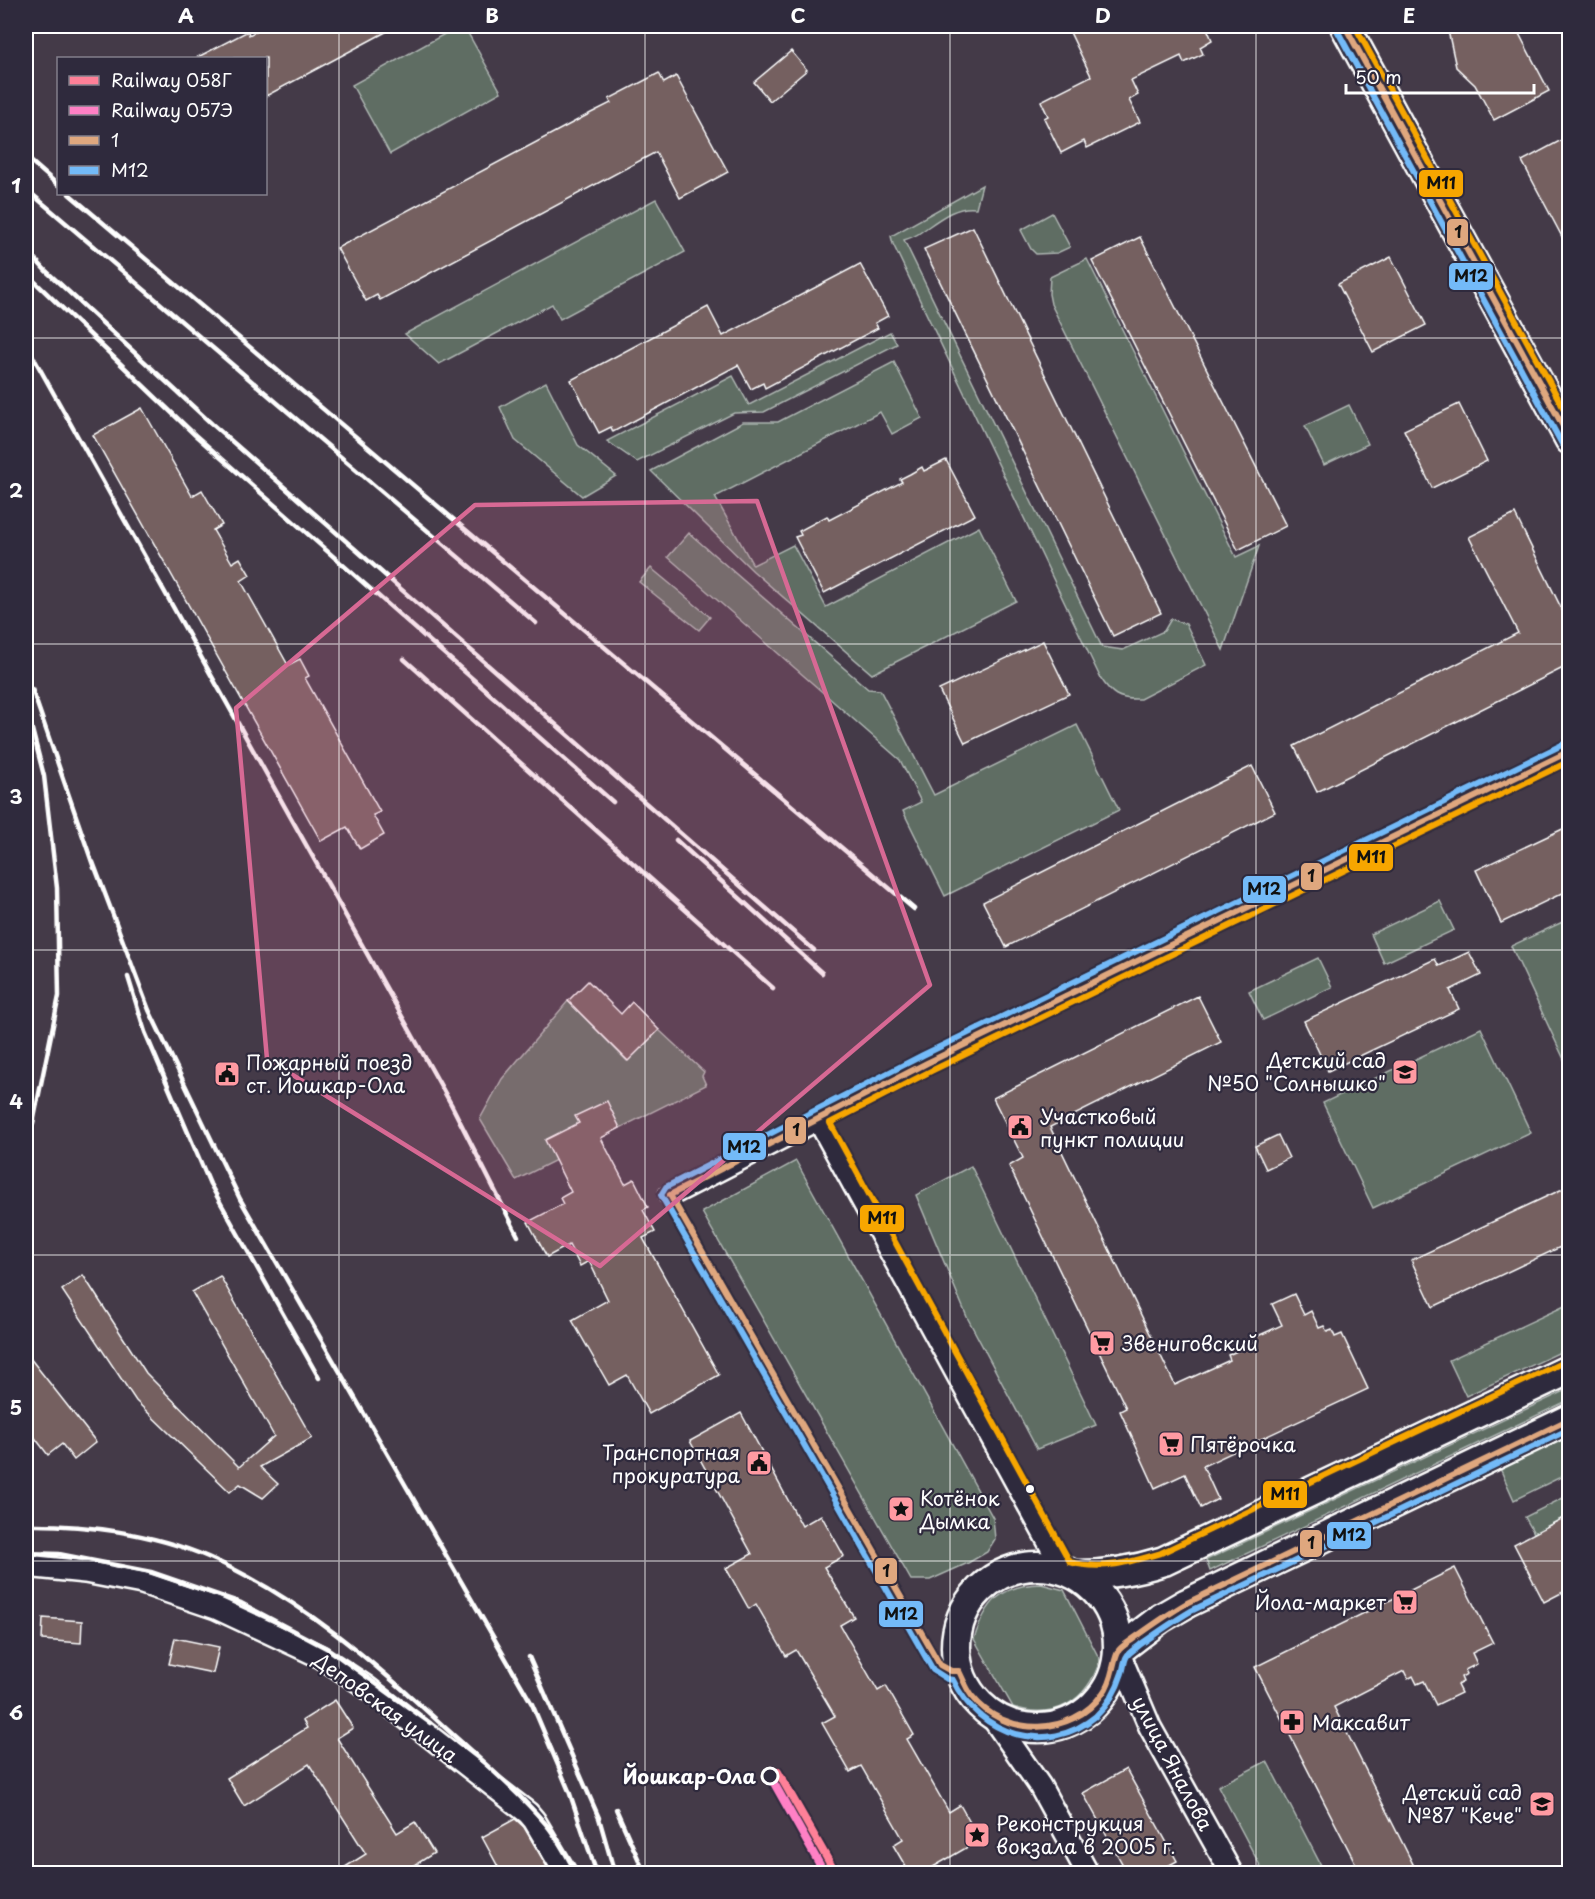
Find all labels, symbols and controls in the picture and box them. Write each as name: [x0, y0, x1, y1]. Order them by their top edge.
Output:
text: A: [178, 0, 194, 30]
text: B: [485, 0, 499, 30]
text: C: [790, 0, 806, 30]
text: D: [1095, 0, 1111, 30]
text: E: [1403, 0, 1415, 30]
legend: [57, 57, 267, 195]
scale bar: [1346, 57, 1534, 95]
text: 50 m: [1355, 63, 1402, 90]
text: Railway 058Г: [111, 66, 232, 93]
text: Railway 057Э: [111, 96, 233, 123]
text: 1: [111, 126, 119, 153]
text: М12: [111, 156, 149, 183]
line badge: М11: [1418, 169, 1464, 198]
text: 1: [11, 170, 21, 200]
text: М11: [1426, 170, 1456, 194]
line badge: 1: [1446, 218, 1469, 247]
text: 1: [1454, 219, 1462, 243]
line badge: М12: [1448, 262, 1494, 291]
text: М12: [1454, 263, 1488, 287]
text: 2: [9, 475, 23, 505]
text: 3: [9, 781, 23, 811]
line badge: М11: [1348, 843, 1394, 872]
text: М11: [1356, 844, 1386, 868]
line badge: 1: [1300, 862, 1323, 891]
text: 1: [1307, 863, 1315, 887]
line badge: М12: [1242, 875, 1287, 904]
text: М12: [1247, 876, 1281, 900]
place label: Детский сад №50 "Солнышко": [1207, 1045, 1386, 1098]
place label: Пожарный поезд ст. Йошкар-Ола: [246, 1047, 412, 1100]
school or university icon: Детский сад №50 "Солнышко": [1390, 1057, 1420, 1087]
public building icon: Пожарный поезд ст. Йошкар-Ола: [212, 1059, 242, 1089]
text: 4: [9, 1086, 23, 1116]
place label: Участковый пункт полиции: [1040, 1101, 1184, 1154]
public building icon: Участковый пункт полиции: [1005, 1112, 1035, 1142]
line badge: 1: [784, 1116, 807, 1145]
text: 1: [792, 1117, 800, 1141]
line badge: М12: [722, 1132, 767, 1161]
text: М12: [727, 1134, 761, 1158]
line badge: М11: [859, 1204, 905, 1233]
text: М11: [867, 1205, 897, 1229]
supermarket icon: Звениговский: [1087, 1328, 1117, 1358]
place label: Звениговский: [1122, 1328, 1258, 1358]
text: 5: [10, 1392, 22, 1422]
supermarket icon: Пятёрочка: [1156, 1429, 1186, 1459]
place label: Пятёрочка: [1190, 1429, 1296, 1459]
place label: Транспортная прокуратура: [602, 1437, 741, 1490]
public building icon: Транспортная прокуратура: [744, 1448, 774, 1478]
line badge: М11: [1262, 1480, 1308, 1509]
text: М11: [1270, 1481, 1300, 1505]
place label: Котёнок Дымка: [919, 1483, 1000, 1536]
unlabelled marker: [1024, 1483, 1036, 1495]
place icon: Котёнок Дымка: [886, 1494, 916, 1524]
line badge: М12: [1326, 1521, 1372, 1550]
text: М12: [1332, 1522, 1366, 1546]
line badge: 1: [1299, 1529, 1323, 1558]
text: 1: [1307, 1530, 1315, 1554]
line badge: 1: [874, 1557, 898, 1585]
text: 1: [882, 1558, 890, 1582]
place label: Йола-маркет: [1255, 1587, 1386, 1617]
supermarket icon: Йола-маркет: [1390, 1587, 1420, 1617]
line badge: М12: [878, 1600, 924, 1628]
text: М12: [884, 1601, 918, 1625]
street label: Деповская улица: [307, 1644, 465, 1770]
street label: улица Яналова: [1125, 1690, 1221, 1836]
text: 6: [9, 1697, 23, 1727]
pharmacy icon: Максавит: [1277, 1707, 1307, 1737]
place label: Максавит: [1312, 1707, 1411, 1737]
place label: Йошкар-Ола: [623, 1761, 756, 1791]
marker: Йошкар-Ола: [761, 1767, 779, 1785]
place label: Детский сад №87 "Кече": [1402, 1777, 1522, 1830]
school or university icon: Детский сад №87 "Кече": [1527, 1789, 1557, 1819]
place label: Реконструкция вокзала в 2005 г.: [996, 1808, 1176, 1861]
place icon: Реконструкция вокзала в 2005 г.: [962, 1820, 992, 1850]

